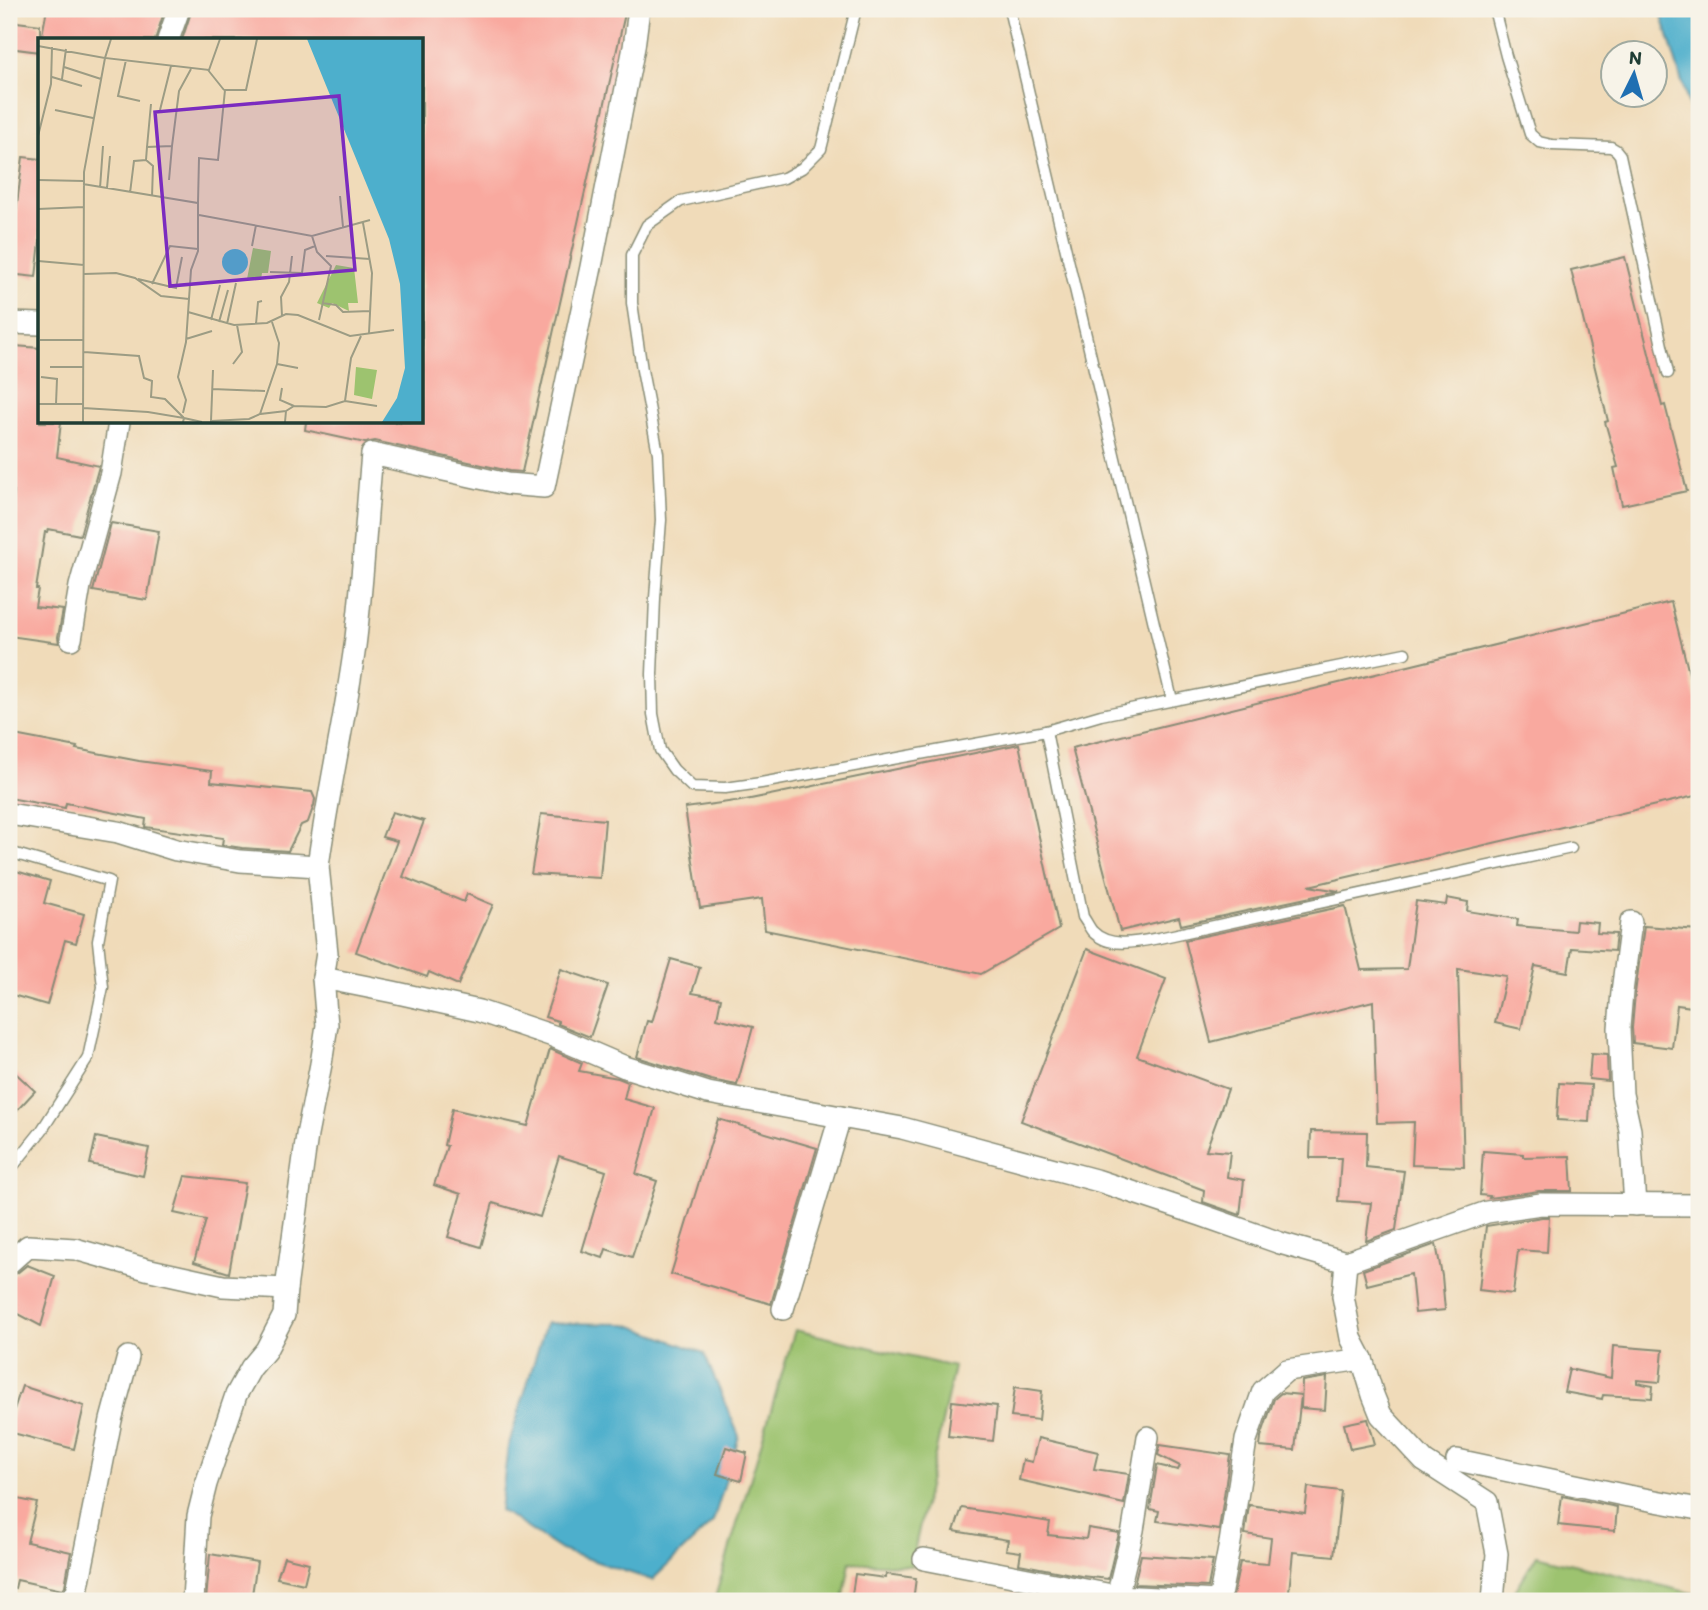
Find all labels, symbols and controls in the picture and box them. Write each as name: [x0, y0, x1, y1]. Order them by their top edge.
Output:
inset map: [38, 38, 424, 424]
north arrow: [1600, 38, 1670, 108]
text: N: [1628, 46, 1643, 70]

